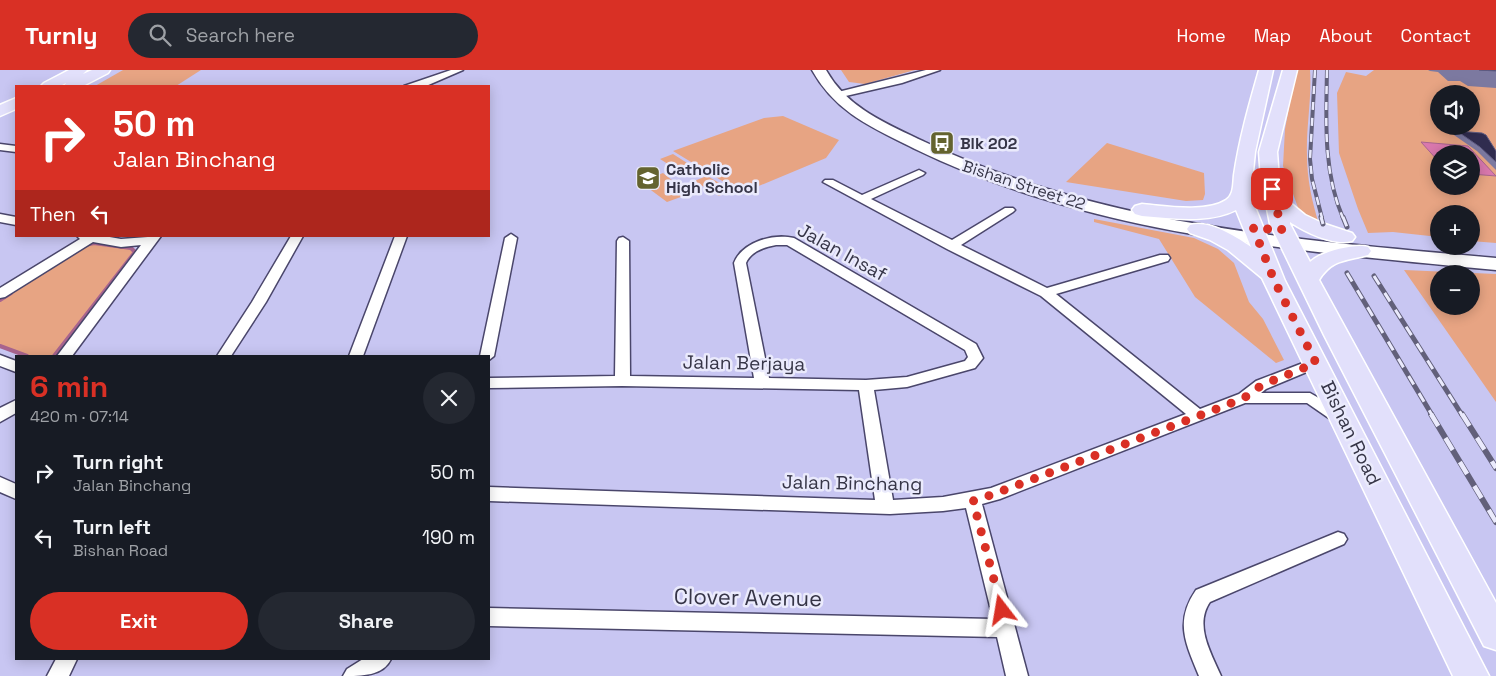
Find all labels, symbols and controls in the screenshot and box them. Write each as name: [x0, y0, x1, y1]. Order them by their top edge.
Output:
search box: [128, 13, 478, 58]
text: Turnly: [25, 20, 98, 51]
icon: search: [146, 21, 174, 49]
text: Search here: [186, 23, 295, 48]
text: Home: [1177, 24, 1226, 47]
text: Map: [1254, 24, 1291, 47]
text: About: [1319, 24, 1373, 47]
text: Contact: [1401, 24, 1471, 47]
map controls: [1430, 85, 1480, 315]
button: sound: [1430, 85, 1480, 135]
text: 50 m: [113, 102, 195, 146]
icon: right: [30, 105, 95, 170]
bus stop icon: Blk 202: [929, 130, 955, 156]
place label: Blk 202: [960, 133, 1017, 154]
text: Jalan Binchang: [113, 145, 276, 173]
button: layers: [1430, 145, 1480, 195]
street label: Bishan Street 22: [960, 155, 1088, 215]
place label: Catholic High School: [666, 159, 758, 198]
school or university icon: Catholic High School: [635, 165, 661, 191]
pin: [1251, 168, 1293, 210]
icon: arrive: [1258, 175, 1286, 203]
icon: left: [86, 200, 114, 228]
text: Then: [30, 202, 76, 227]
button: +: [1430, 205, 1480, 255]
street label: Jalan Insaf: [793, 217, 891, 287]
button: −: [1430, 265, 1480, 315]
street label: Jalan Berjaya: [682, 349, 806, 377]
text: 6 min: [30, 367, 108, 406]
button: close: [423, 372, 475, 424]
street label: Bishan Road: [1315, 377, 1387, 489]
text: 420 m · 07:14: [30, 406, 129, 427]
text: Turn right: [73, 450, 163, 475]
icon: right: [30, 459, 58, 487]
text: 50 m: [430, 460, 475, 485]
street label: Jalan Binchang: [782, 469, 922, 497]
text: Jalan Binchang: [73, 475, 191, 496]
text: Turn left: [73, 515, 151, 540]
icon: left: [30, 524, 58, 552]
text: 190 m: [422, 525, 475, 550]
text: Bishan Road: [73, 540, 168, 561]
street label: Clover Avenue: [674, 582, 822, 612]
position arrow: [975, 583, 1027, 635]
button: Exit: [30, 592, 248, 650]
button: Share: [258, 592, 475, 650]

